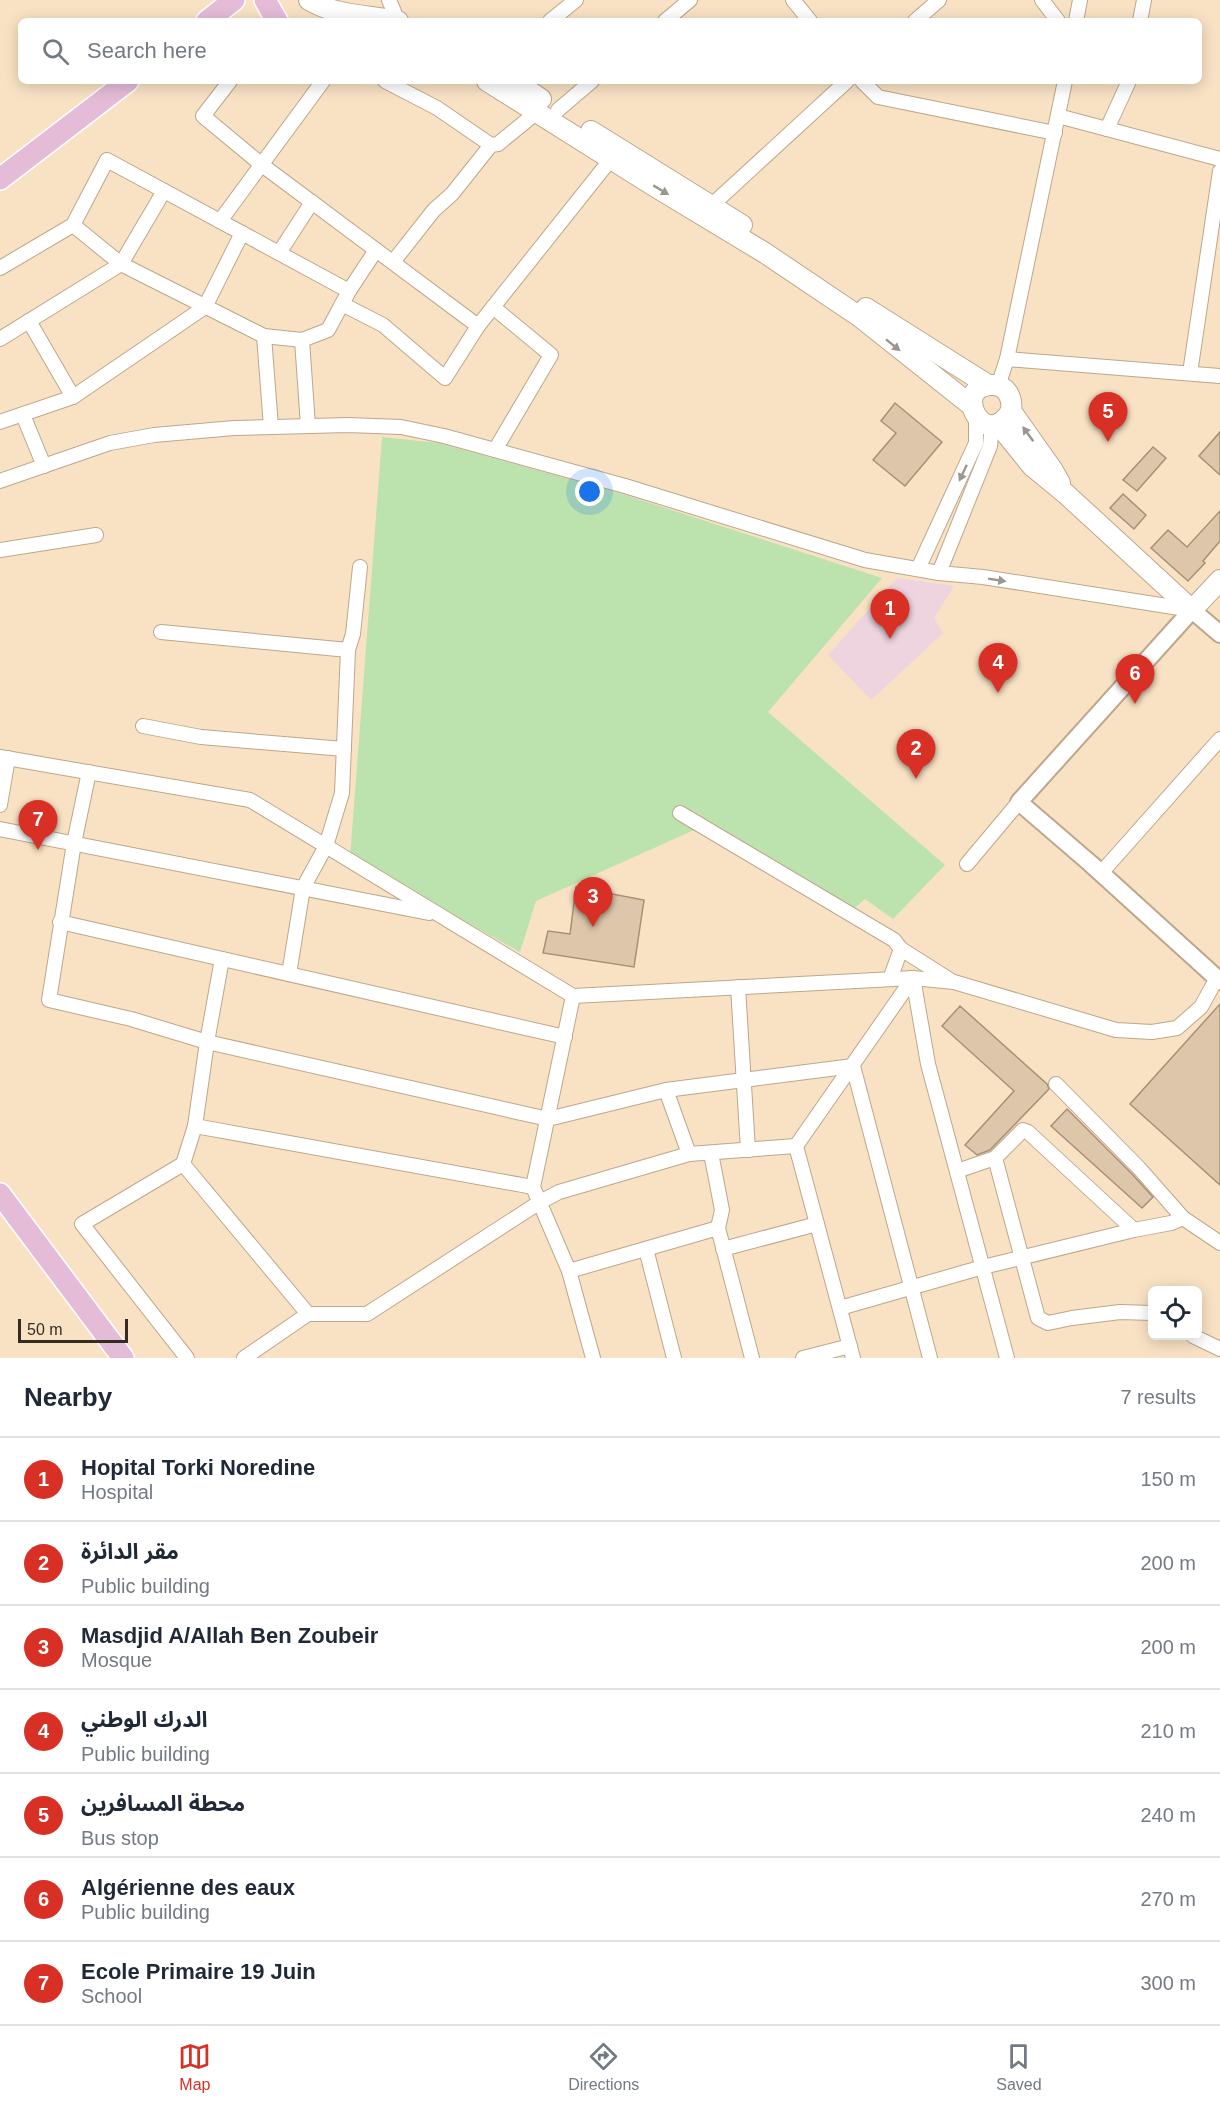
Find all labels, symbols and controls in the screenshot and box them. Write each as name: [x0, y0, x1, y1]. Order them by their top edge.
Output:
search box: [18, 18, 1202, 84]
icon: search: [39, 35, 72, 68]
text: Search here: [87, 38, 207, 63]
one-way arrow: [653, 185, 669, 196]
one-way arrow: [885, 338, 901, 351]
pin: 5: [1088, 392, 1128, 442]
one-way arrow: [1022, 427, 1034, 443]
one-way arrow: [958, 464, 967, 481]
your location: [575, 477, 604, 506]
one-way arrow: [987, 575, 1006, 584]
pin: 1: [870, 590, 910, 639]
pin: 4: [978, 644, 1018, 693]
pin: 6: [1116, 654, 1154, 704]
pin: 2: [896, 730, 936, 779]
pin: 7: [18, 800, 57, 850]
pin: 3: [574, 878, 612, 927]
map controls: [1148, 1286, 1202, 1340]
button: locate: [1148, 1286, 1202, 1340]
scale bar: [18, 1316, 128, 1344]
text: 50 m: [27, 1321, 63, 1338]
text: Nearby: [24, 1382, 112, 1412]
text: 7 results: [1120, 1386, 1196, 1408]
text: Hopital Torki Noredine: [81, 1455, 315, 1480]
text: 1: [38, 1468, 49, 1490]
text: 150 m: [1140, 1468, 1196, 1490]
text: Hospital: [81, 1481, 153, 1503]
text: مقر الدائرة: [81, 1539, 179, 1564]
text: 2: [38, 1552, 49, 1574]
text: 200 m: [1140, 1552, 1196, 1574]
text: Public building: [81, 1575, 210, 1597]
text: Masdjid A/Allah Ben Zoubeir: [81, 1623, 378, 1648]
text: 3: [38, 1636, 49, 1658]
text: 200 m: [1140, 1636, 1196, 1658]
text: Mosque: [81, 1649, 152, 1671]
text: الدرك الوطني: [81, 1707, 207, 1732]
text: 4: [38, 1720, 49, 1742]
text: 210 m: [1140, 1720, 1196, 1742]
text: Public building: [81, 1743, 210, 1765]
text: محطة المسافرين: [81, 1791, 245, 1816]
text: 5: [38, 1804, 49, 1826]
text: 240 m: [1140, 1804, 1196, 1826]
text: Bus stop: [81, 1827, 159, 1849]
text: Algérienne des eaux: [81, 1875, 295, 1900]
text: 6: [38, 1888, 49, 1910]
text: 270 m: [1140, 1888, 1196, 1910]
text: Public building: [81, 1901, 210, 1923]
text: Ecole Primaire 19 Juin: [81, 1959, 316, 1984]
text: 7: [38, 1972, 49, 1994]
text: 300 m: [1140, 1972, 1196, 1994]
text: School: [81, 1985, 142, 2007]
tab: Map: [178, 2040, 211, 2094]
tab: Directions: [568, 2040, 639, 2094]
tab: Saved: [996, 2040, 1042, 2094]

